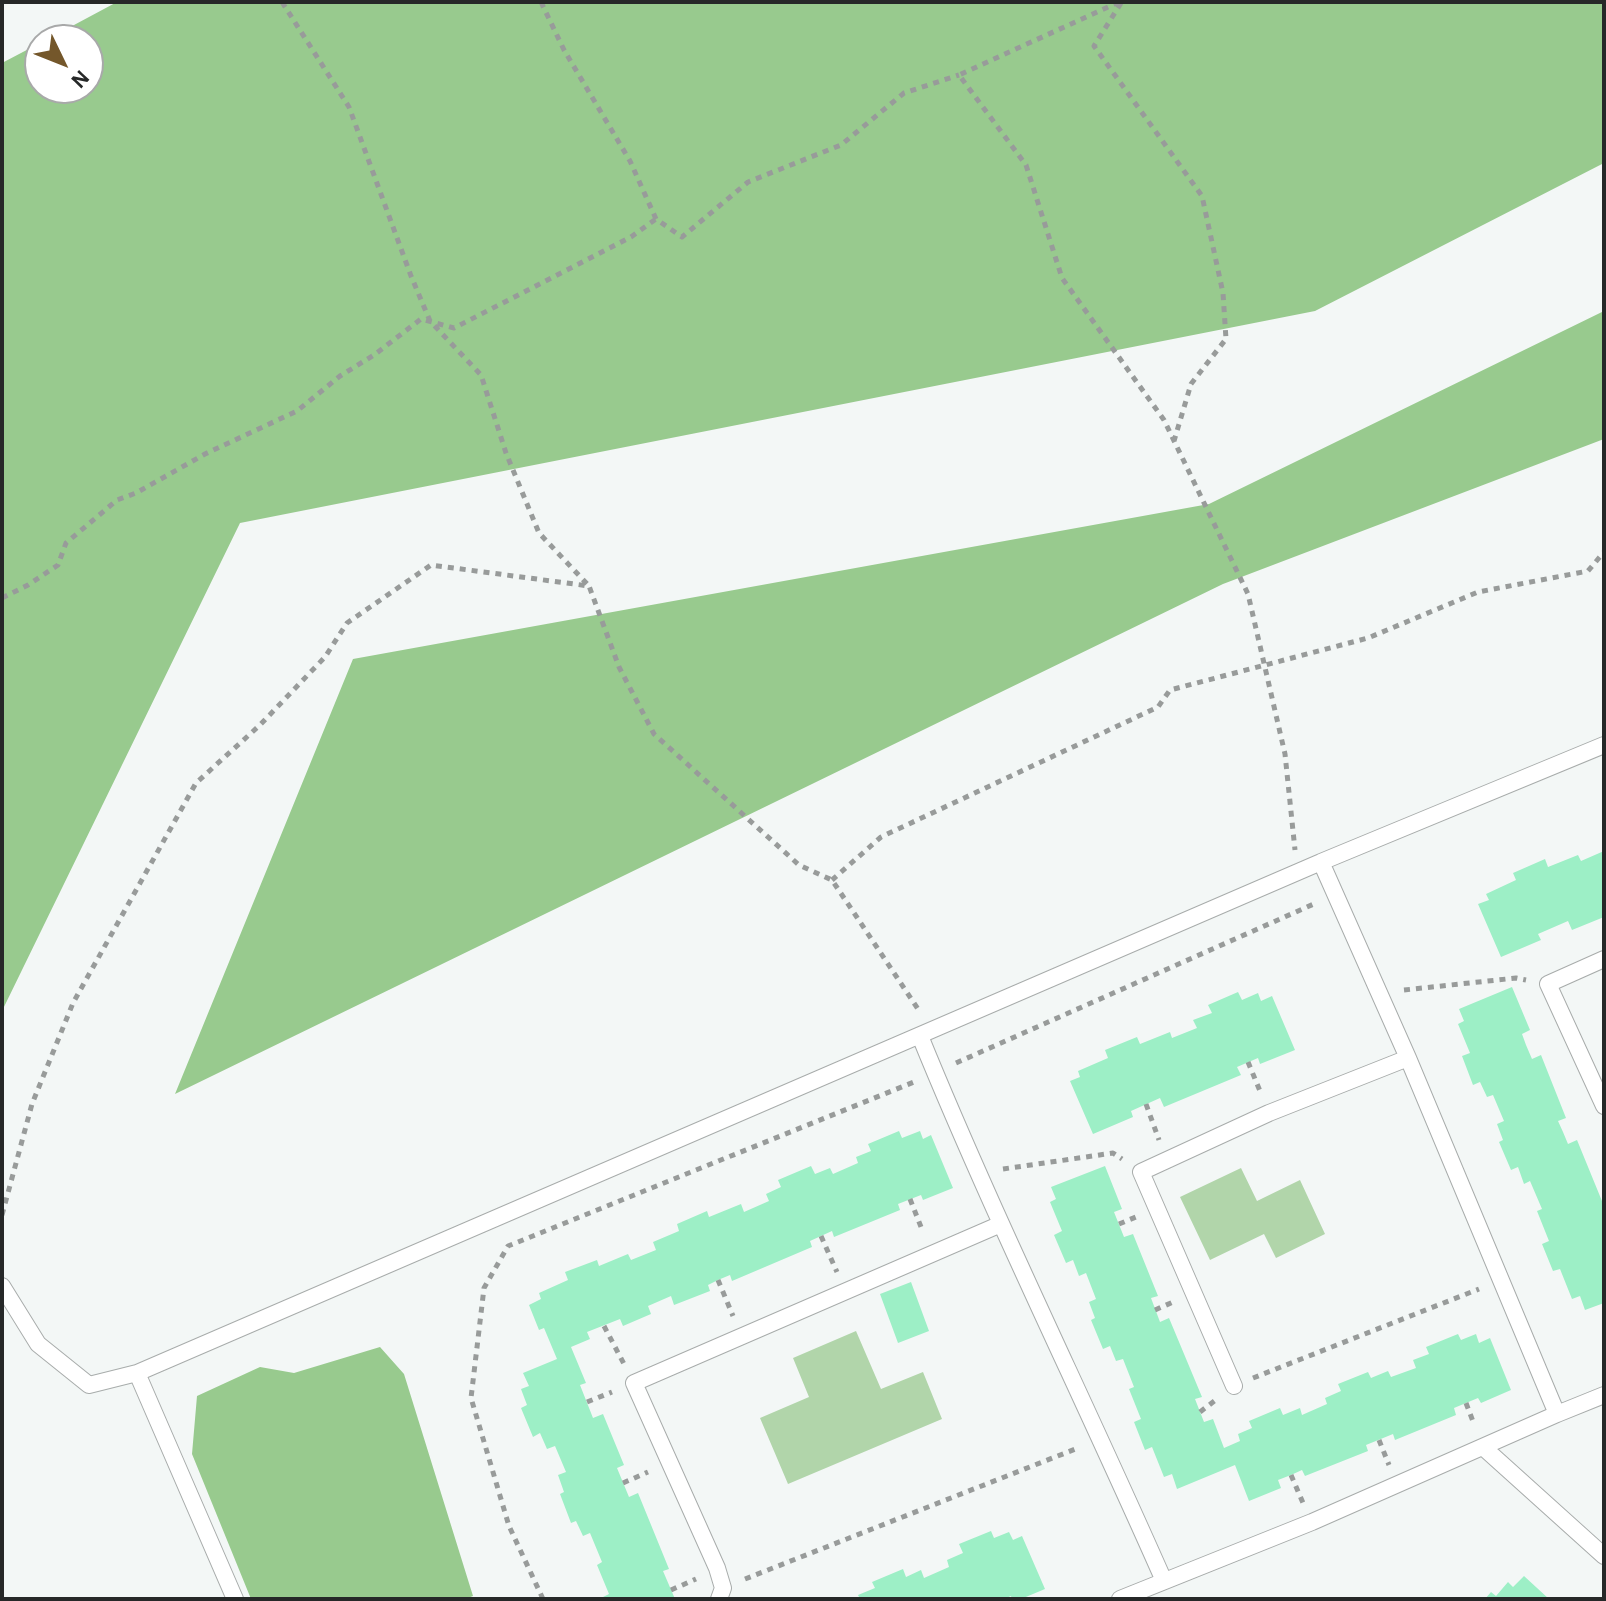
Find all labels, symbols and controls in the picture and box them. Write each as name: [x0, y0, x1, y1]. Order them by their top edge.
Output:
north arrow: [24, 24, 104, 104]
text: N: [67, 66, 93, 92]

